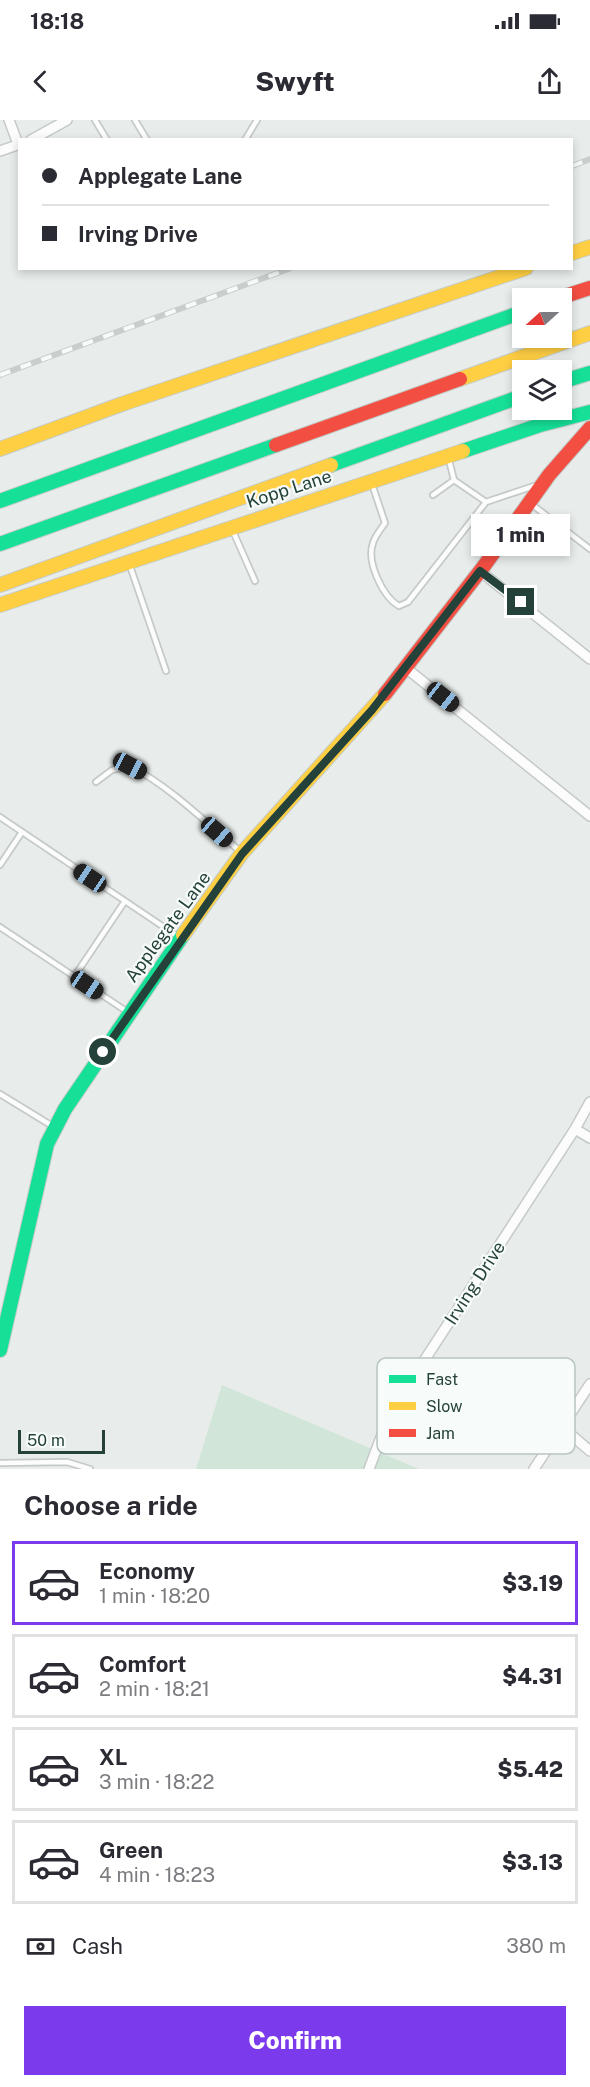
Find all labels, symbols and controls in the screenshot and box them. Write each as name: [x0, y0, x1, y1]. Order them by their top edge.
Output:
text: 18:18: [30, 8, 84, 34]
icon: back: [24, 65, 57, 98]
text: Swyft: [255, 65, 335, 97]
icon: share: [533, 65, 566, 98]
text: Applegate Lane: [78, 163, 242, 189]
text: Irving Drive: [78, 221, 198, 247]
north arrow: [512, 288, 572, 348]
map controls: [512, 288, 572, 420]
button: layers: [512, 360, 572, 420]
street label: Kopp Lane: [244, 465, 334, 512]
callout: 1 min: [472, 515, 570, 557]
text: 1 min: [496, 523, 545, 547]
route end: [507, 588, 534, 615]
car: [423, 679, 463, 715]
car: [110, 750, 150, 782]
car: [198, 813, 236, 851]
car: [70, 860, 110, 896]
street label: Applegate Lane: [120, 867, 215, 986]
car: [67, 967, 107, 1003]
route start: [89, 1038, 116, 1065]
street label: Irving Drive: [440, 1237, 509, 1328]
legend: [377, 1358, 575, 1454]
text: Fast: [426, 1370, 458, 1389]
text: Slow: [426, 1397, 463, 1416]
text: Jam: [426, 1424, 455, 1443]
scale bar: [18, 1427, 105, 1454]
text: 50 m: [27, 1431, 65, 1450]
text: Choose a ride: [24, 1489, 198, 1521]
icon: car: [27, 1556, 81, 1610]
text: Economy: [99, 1558, 195, 1584]
text: $3.19: [502, 1570, 563, 1596]
text: 1 min · 18:20: [99, 1584, 210, 1608]
icon: car: [27, 1649, 81, 1703]
text: Comfort: [99, 1651, 186, 1677]
text: $4.31: [502, 1663, 563, 1689]
text: 2 min · 18:21: [99, 1677, 210, 1701]
icon: car: [27, 1742, 81, 1796]
text: XL: [99, 1744, 127, 1770]
text: $5.42: [497, 1756, 563, 1782]
text: 3 min · 18:22: [99, 1770, 214, 1794]
icon: car: [27, 1835, 81, 1889]
text: Green: [99, 1837, 163, 1863]
text: $3.13: [502, 1849, 563, 1875]
text: 4 min · 18:23: [99, 1863, 215, 1887]
icon: cash: [24, 1930, 57, 1963]
text: Cash: [72, 1933, 123, 1959]
text: 380 m: [506, 1934, 566, 1958]
button: Confirm: [24, 2006, 566, 2075]

